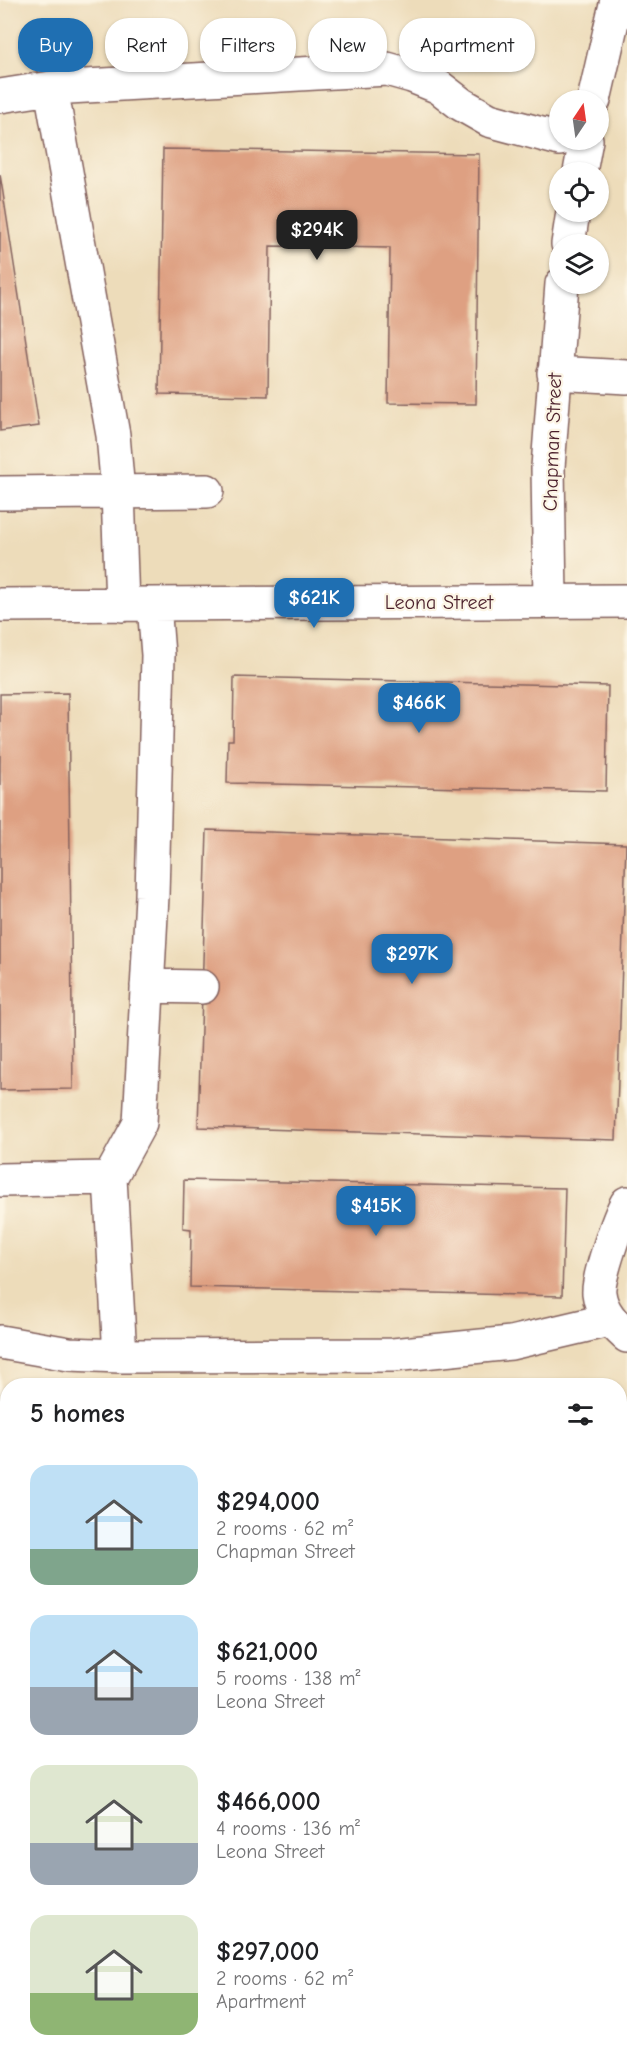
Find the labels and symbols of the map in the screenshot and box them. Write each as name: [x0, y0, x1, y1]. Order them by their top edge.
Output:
north arrow: [549, 90, 609, 150]
pin: $294K: [275, 210, 359, 261]
street label: Chapman Street: [539, 371, 566, 512]
pin: $621K: [272, 578, 356, 629]
street label: Leona Street: [385, 591, 494, 614]
pin: $466K: [377, 683, 461, 734]
pin: $297K: [370, 934, 454, 985]
pin: $415K: [334, 1186, 418, 1237]

